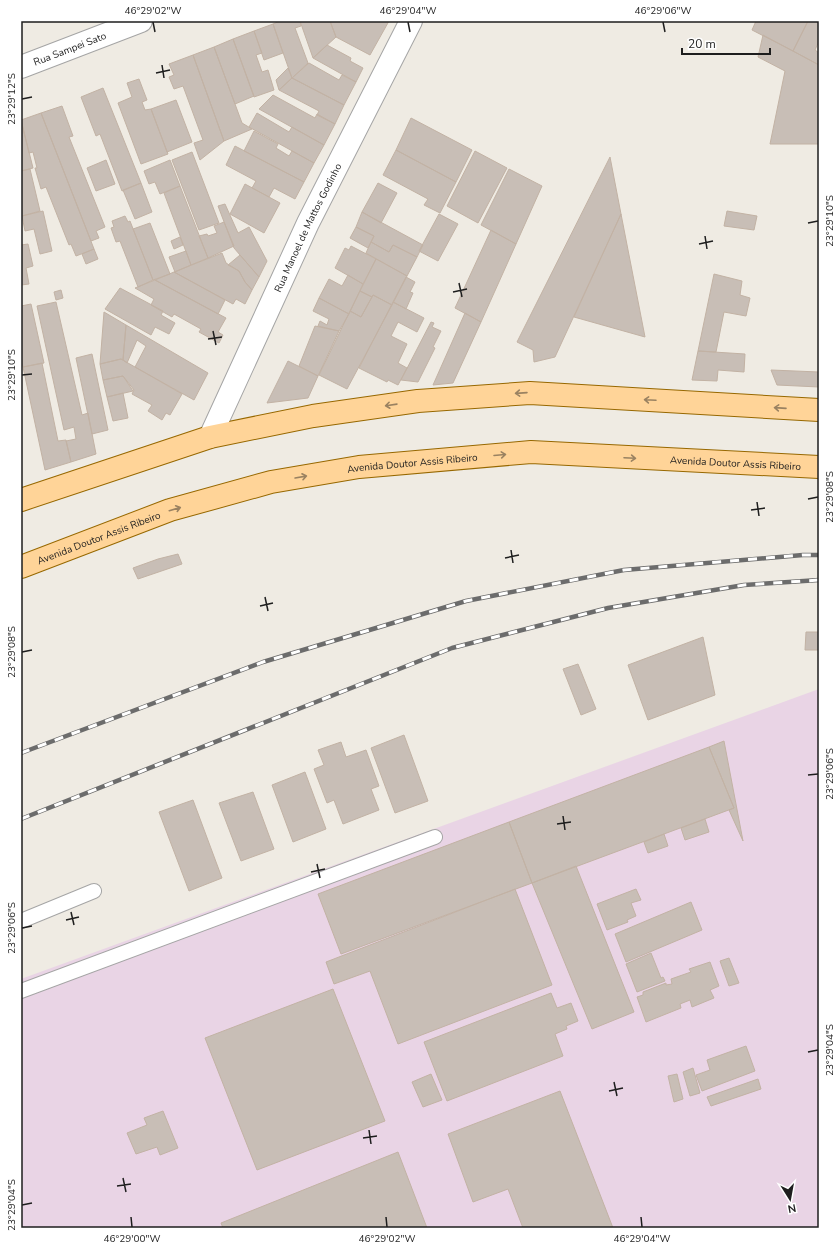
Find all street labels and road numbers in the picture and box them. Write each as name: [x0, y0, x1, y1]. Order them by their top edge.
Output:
street label: Rua Sampei Sato: [32, 29, 109, 70]
street label: Rua Manoel de Mattos Godinho: [271, 161, 345, 295]
street label: Avenida Doutor Assis Ribeiro: [346, 451, 479, 477]
street label: Avenida Doutor Assis Ribeiro: [670, 453, 802, 474]
street label: Avenida Doutor Assis Ribeiro: [35, 508, 163, 568]

